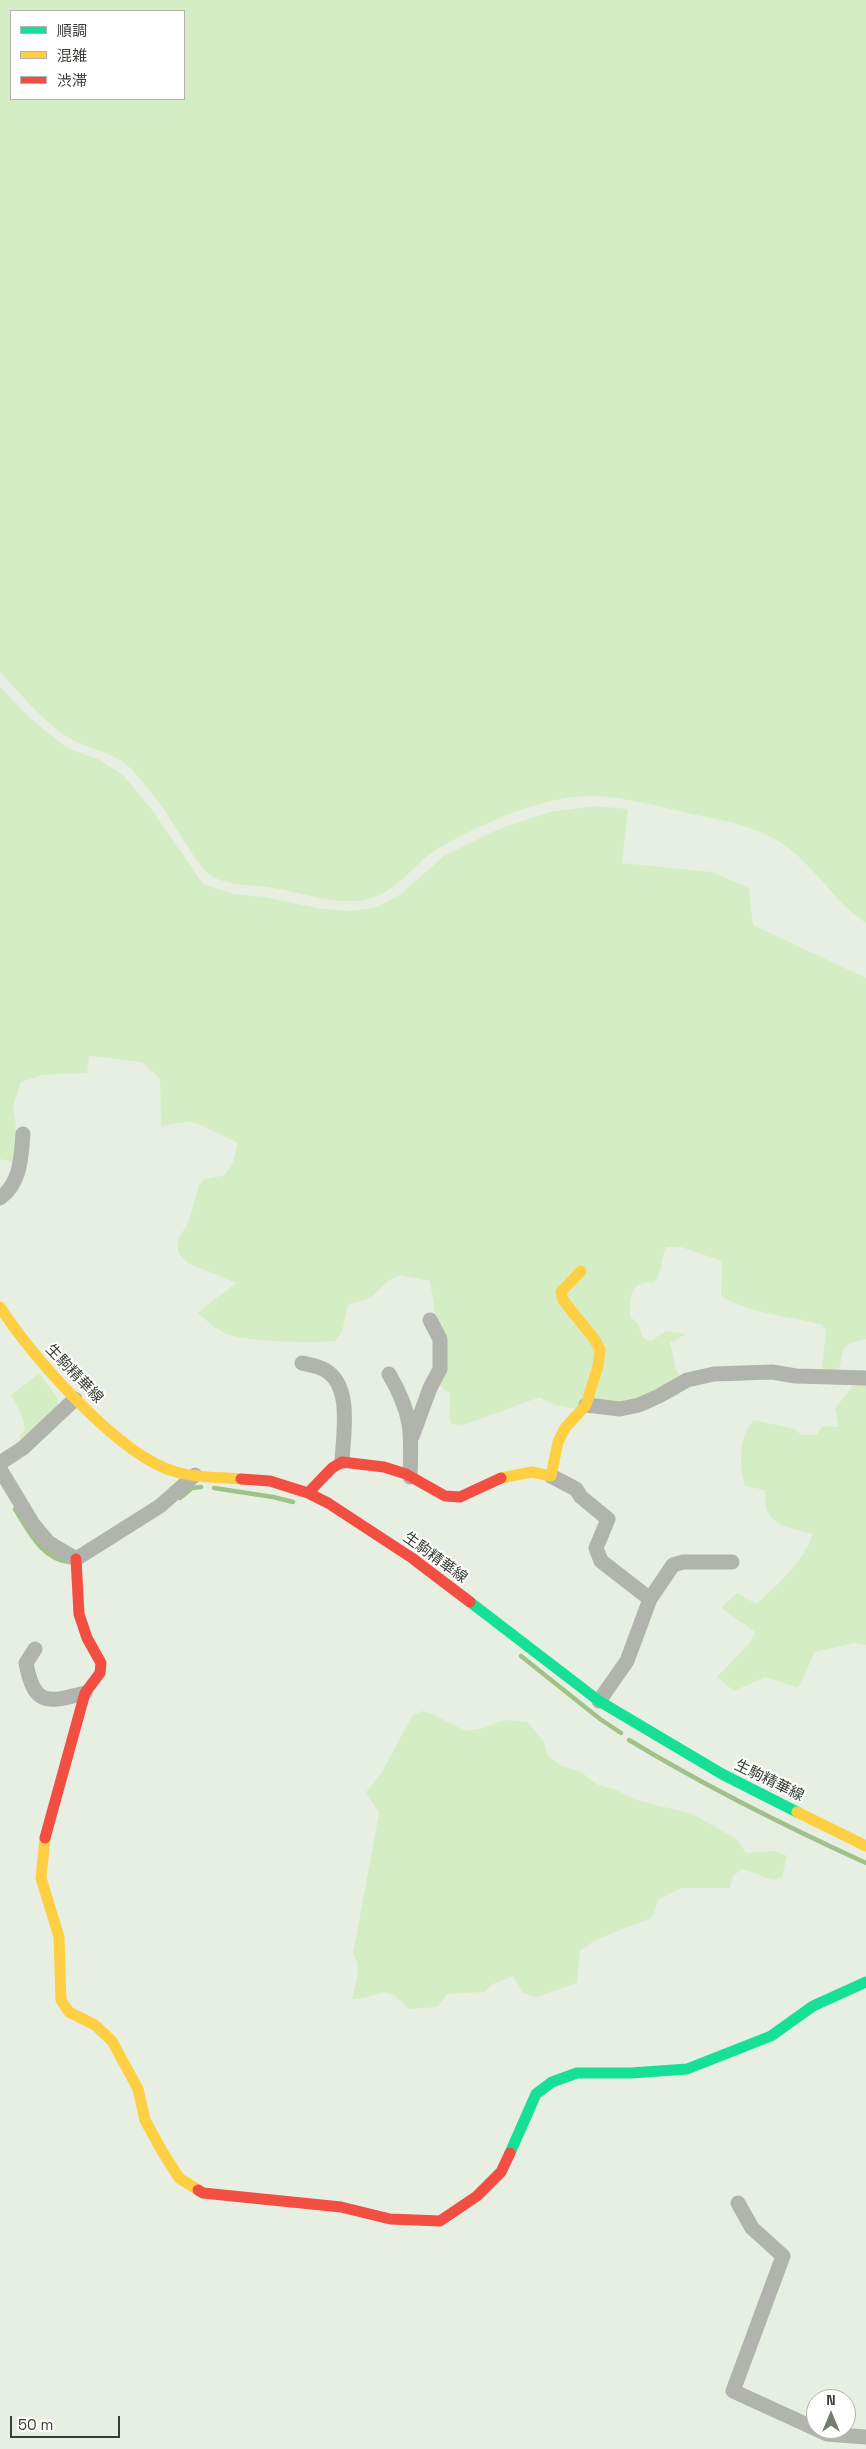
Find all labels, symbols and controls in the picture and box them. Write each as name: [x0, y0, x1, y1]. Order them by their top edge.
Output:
legend: [10, 10, 185, 100]
text: 順調: [57, 21, 87, 40]
text: 混雑: [57, 46, 87, 65]
text: 渋滞: [57, 71, 87, 90]
street label: 生駒精華線: [41, 1341, 107, 1407]
street label: 生駒精華線: [399, 1529, 471, 1587]
street label: 生駒精華線: [731, 1756, 807, 1806]
north arrow: [806, 2389, 856, 2439]
text: N: [826, 2391, 836, 2409]
scale bar: [12, 2406, 122, 2438]
text: 50 m: [18, 2415, 53, 2434]

